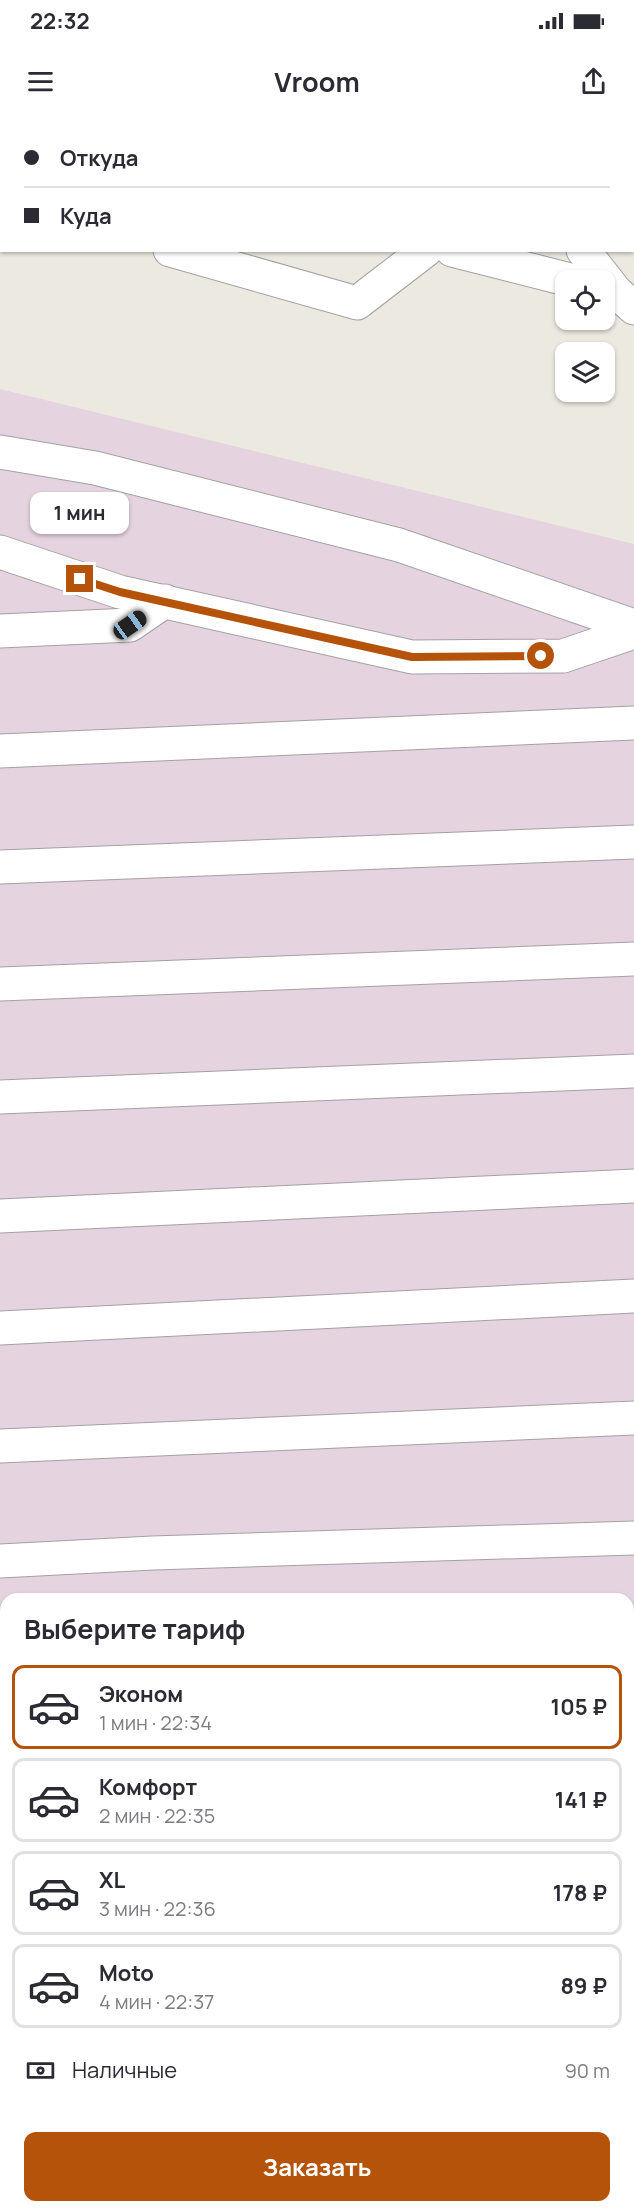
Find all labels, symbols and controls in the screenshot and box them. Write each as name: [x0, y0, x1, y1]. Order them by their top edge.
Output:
text: 22:32: [30, 6, 90, 36]
text: Vroom: [274, 63, 360, 100]
icon: menu: [24, 65, 57, 98]
icon: share: [577, 65, 610, 98]
text: Откуда: [60, 143, 139, 173]
text: Куда: [60, 201, 112, 231]
map controls: [555, 270, 615, 402]
button: locate: [555, 270, 615, 330]
button: layers: [555, 342, 615, 402]
callout: 1 мин: [31, 492, 130, 534]
text: 1 мин: [54, 499, 105, 526]
route end: [66, 565, 93, 592]
car: [110, 607, 150, 643]
route start: [527, 642, 554, 669]
text: Выберите тариф: [24, 1610, 245, 1647]
text: Эконом: [99, 1679, 183, 1709]
icon: car: [27, 1680, 81, 1734]
text: 105 ₽: [551, 1692, 607, 1722]
text: 1 мин · 22:34: [99, 1709, 212, 1736]
text: Комфорт: [99, 1772, 197, 1802]
icon: car: [27, 1773, 81, 1827]
text: 141 ₽: [555, 1785, 607, 1815]
text: 2 мин · 22:35: [99, 1802, 215, 1829]
text: XL: [99, 1865, 125, 1895]
icon: car: [27, 1866, 81, 1920]
text: 178 ₽: [553, 1878, 607, 1908]
text: 3 мин · 22:36: [99, 1895, 216, 1922]
text: Moto: [99, 1958, 154, 1988]
icon: car: [27, 1959, 81, 2013]
text: 89 ₽: [560, 1971, 607, 2001]
text: 4 мин · 22:37: [99, 1988, 214, 2015]
icon: cash: [24, 2054, 57, 2087]
text: Наличные: [72, 2055, 177, 2085]
text: 90 m: [564, 2057, 610, 2084]
button: Заказать: [24, 2132, 610, 2201]

